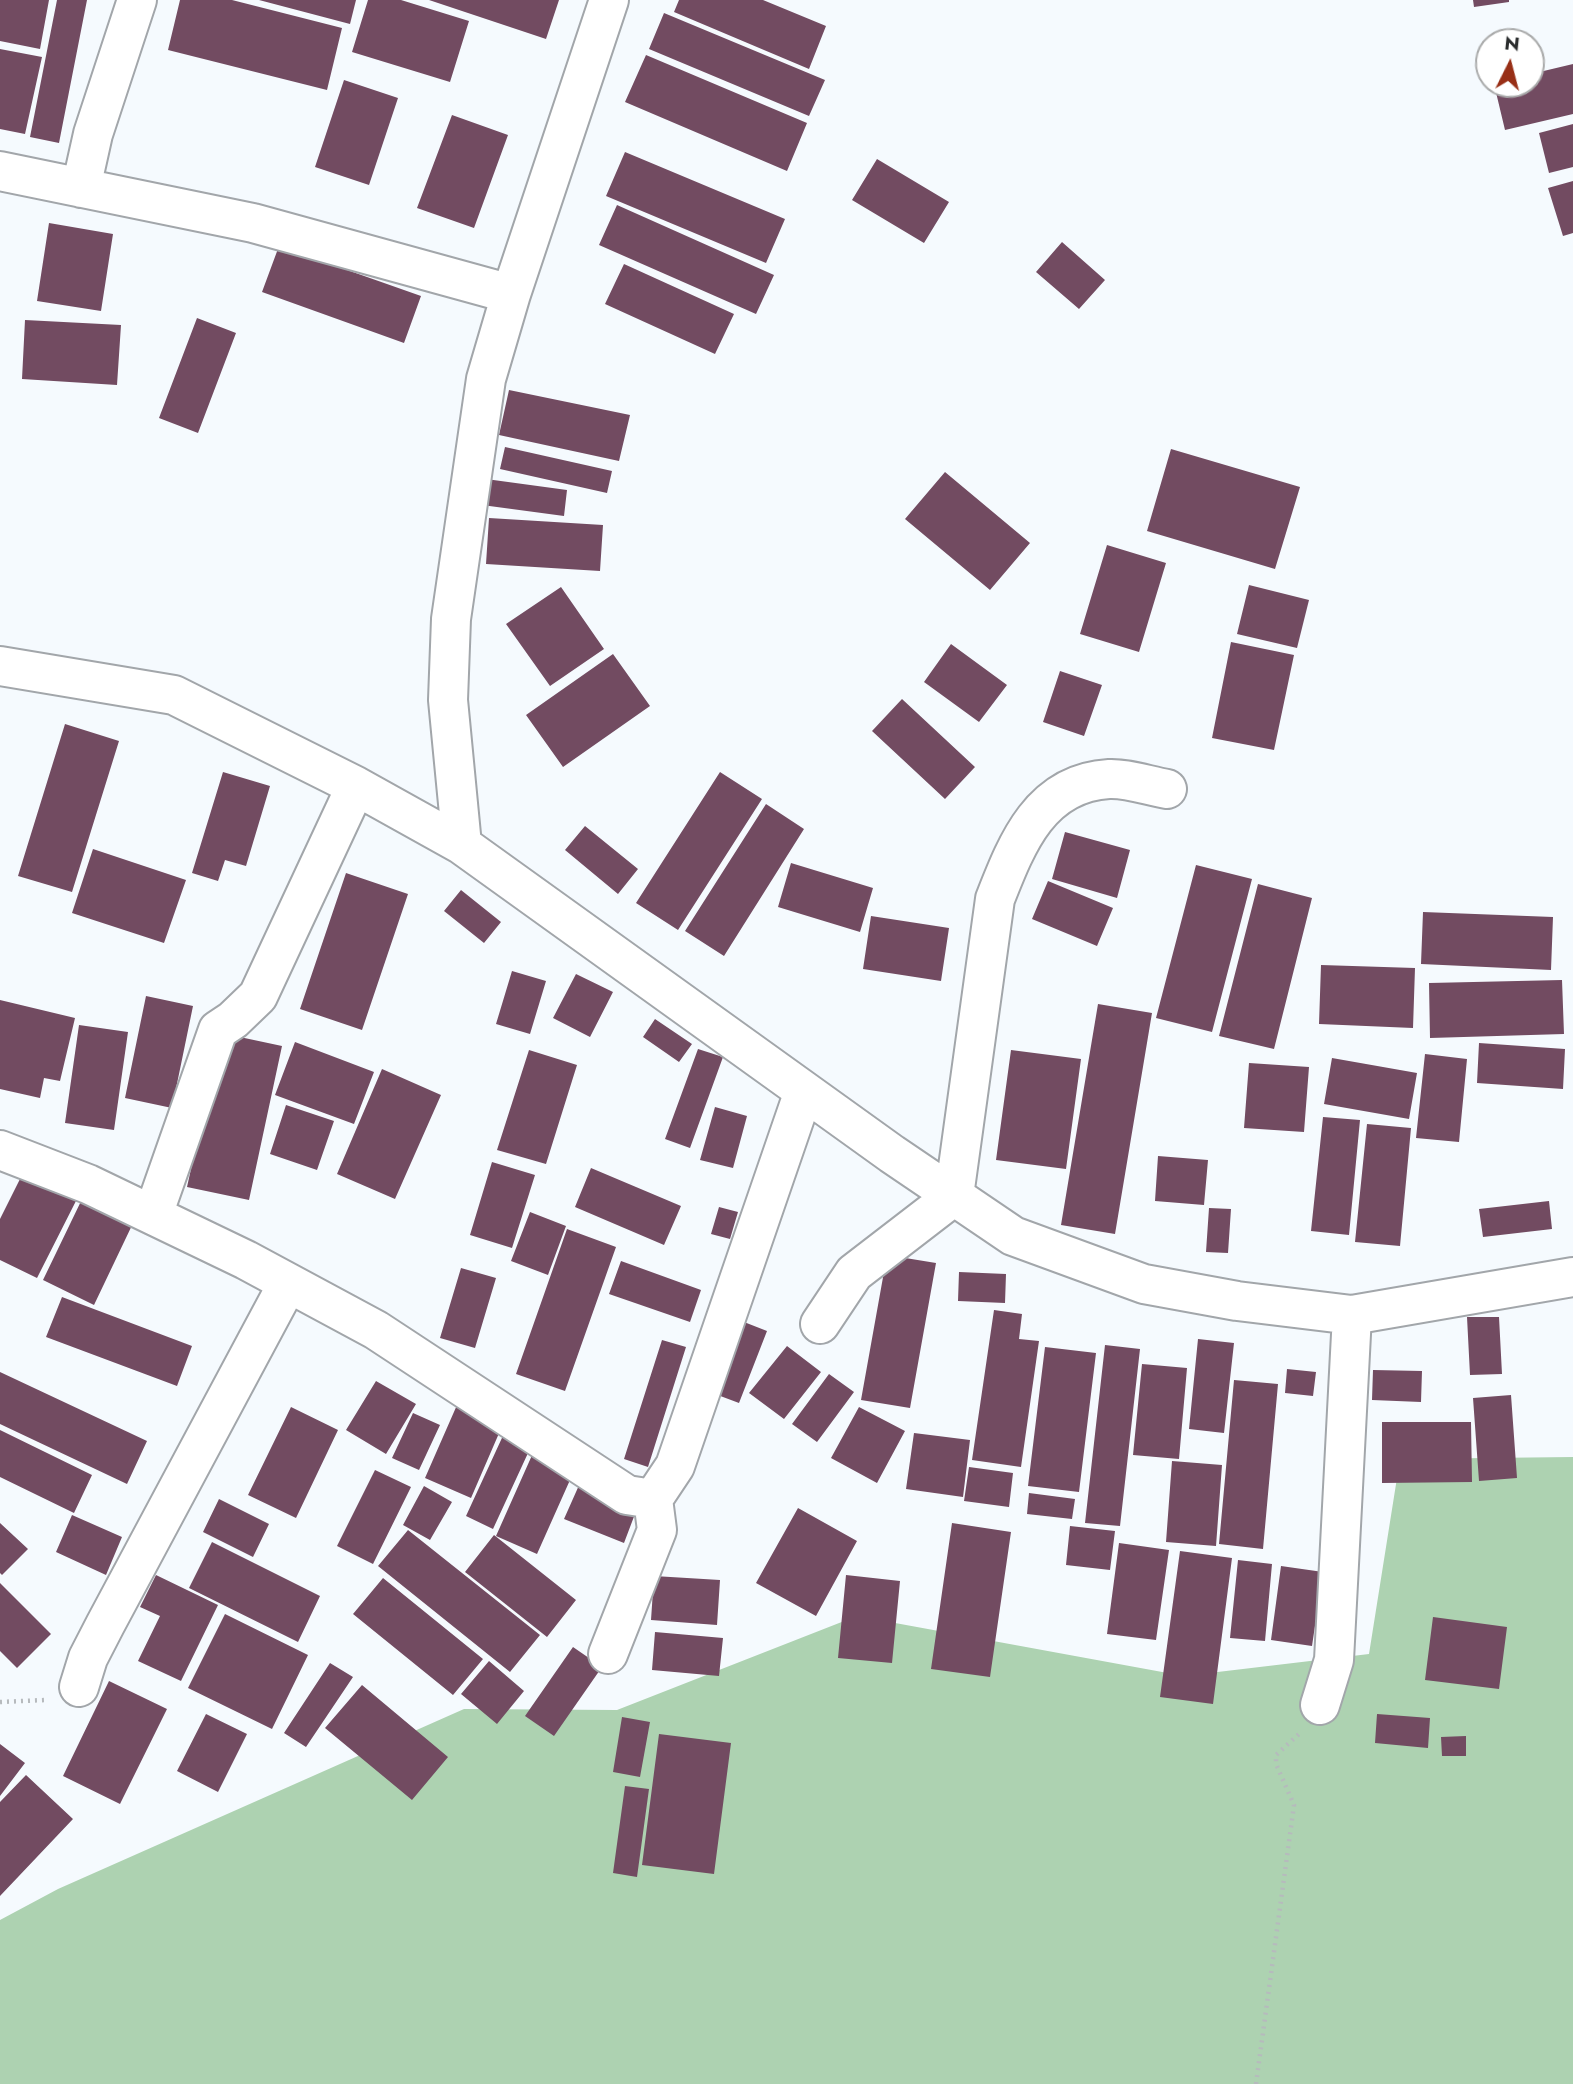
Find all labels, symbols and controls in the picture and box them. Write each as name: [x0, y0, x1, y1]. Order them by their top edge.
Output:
north arrow: [1475, 28, 1545, 98]
text: N: [1503, 29, 1521, 58]

